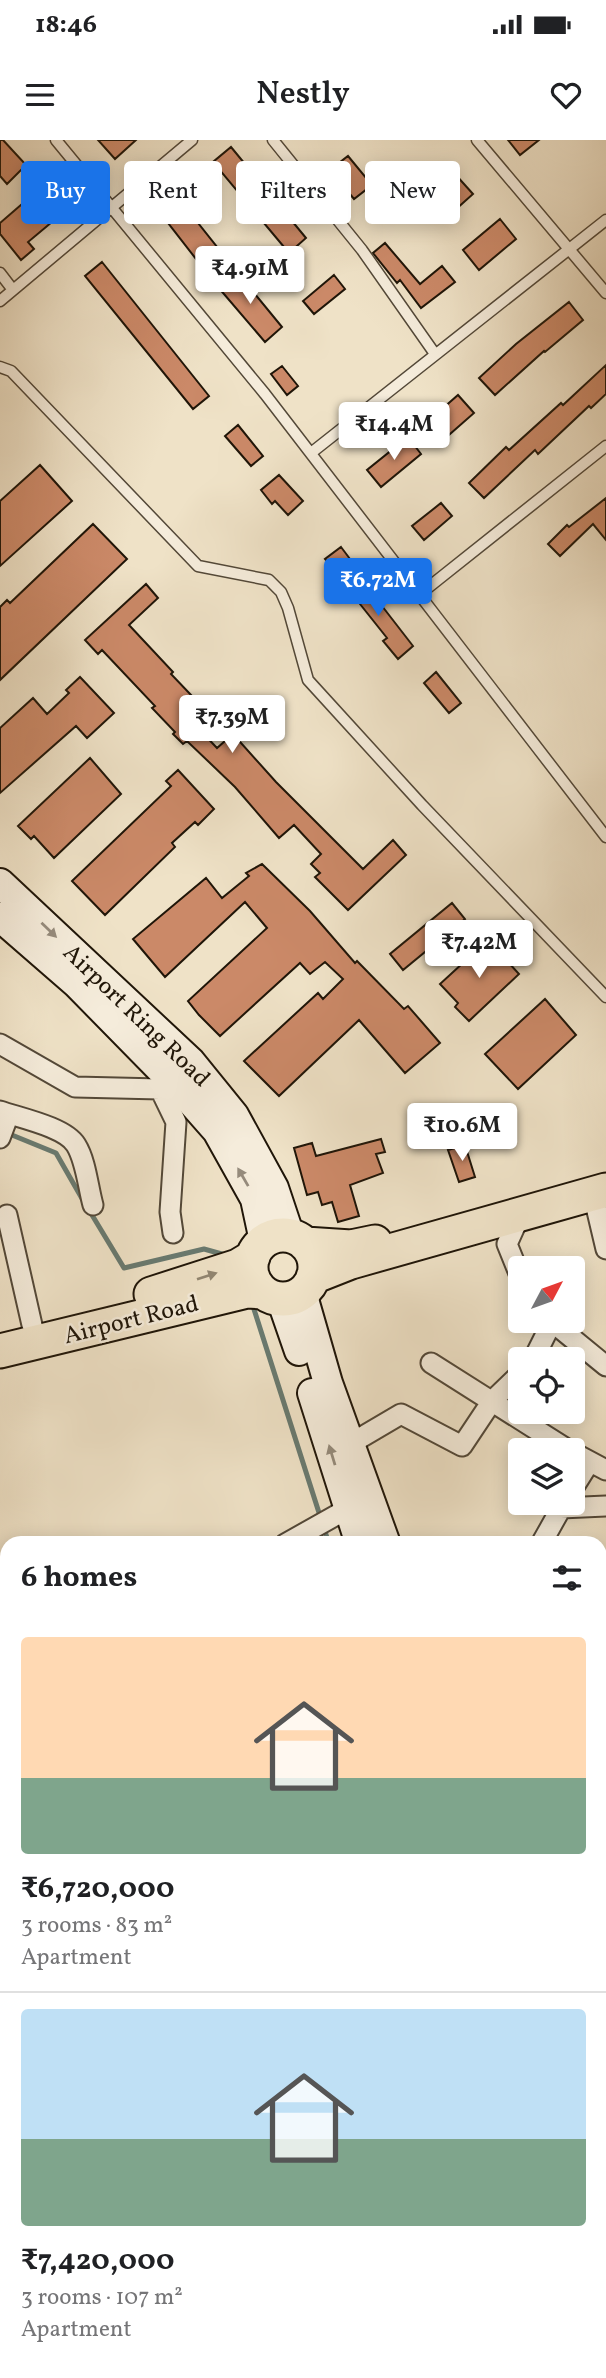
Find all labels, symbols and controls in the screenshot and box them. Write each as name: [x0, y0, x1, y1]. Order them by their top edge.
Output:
text: 18:46: [35, 7, 97, 43]
text: Nestly: [256, 73, 350, 117]
icon: menu: [21, 76, 59, 114]
icon: heart: [547, 76, 585, 114]
chip: Buy: [21, 161, 110, 224]
chip: Rent: [124, 161, 222, 224]
chip: Filters: [236, 161, 351, 224]
chip: New: [365, 161, 460, 224]
pin: ₹4.91M: [193, 246, 307, 306]
text: ₹4.91M: [211, 253, 289, 285]
pin: ₹14.4M: [337, 402, 451, 462]
text: ₹14.4M: [355, 409, 433, 441]
pin: ₹6.72M: [321, 559, 435, 618]
text: ₹6.72M: [340, 565, 416, 597]
pin: ₹7.39M: [175, 696, 289, 755]
text: ₹7.39M: [195, 702, 269, 734]
pin: ₹7.42M: [422, 920, 536, 980]
one-way arrow: [41, 921, 58, 938]
text: ₹7.42M: [441, 927, 517, 959]
street label: Airport Ring Road: [54, 937, 217, 1096]
pin: ₹10.6M: [405, 1104, 519, 1163]
text: ₹10.6M: [423, 1110, 501, 1142]
one-way arrow: [237, 1168, 249, 1187]
north arrow: [508, 1256, 584, 1334]
map controls: [508, 1256, 585, 1515]
one-way arrow: [197, 1270, 218, 1280]
street label: Airport Road: [60, 1288, 203, 1354]
button: locate: [508, 1347, 585, 1424]
button: layers: [508, 1438, 585, 1515]
one-way arrow: [326, 1444, 337, 1465]
text: 6 homes: [21, 1557, 137, 1599]
icon: filters: [548, 1559, 586, 1597]
icon: home: [241, 1683, 367, 1809]
text: ₹6,720,000: [21, 1868, 175, 1910]
text: 3 rooms · 83 m²: [21, 1910, 172, 1942]
text: Apartment: [21, 1942, 132, 1974]
icon: home: [241, 2055, 367, 2181]
text: ₹7,420,000: [21, 2240, 174, 2282]
text: 3 rooms · 107 m²: [21, 2282, 183, 2314]
text: Apartment: [21, 2314, 132, 2346]

